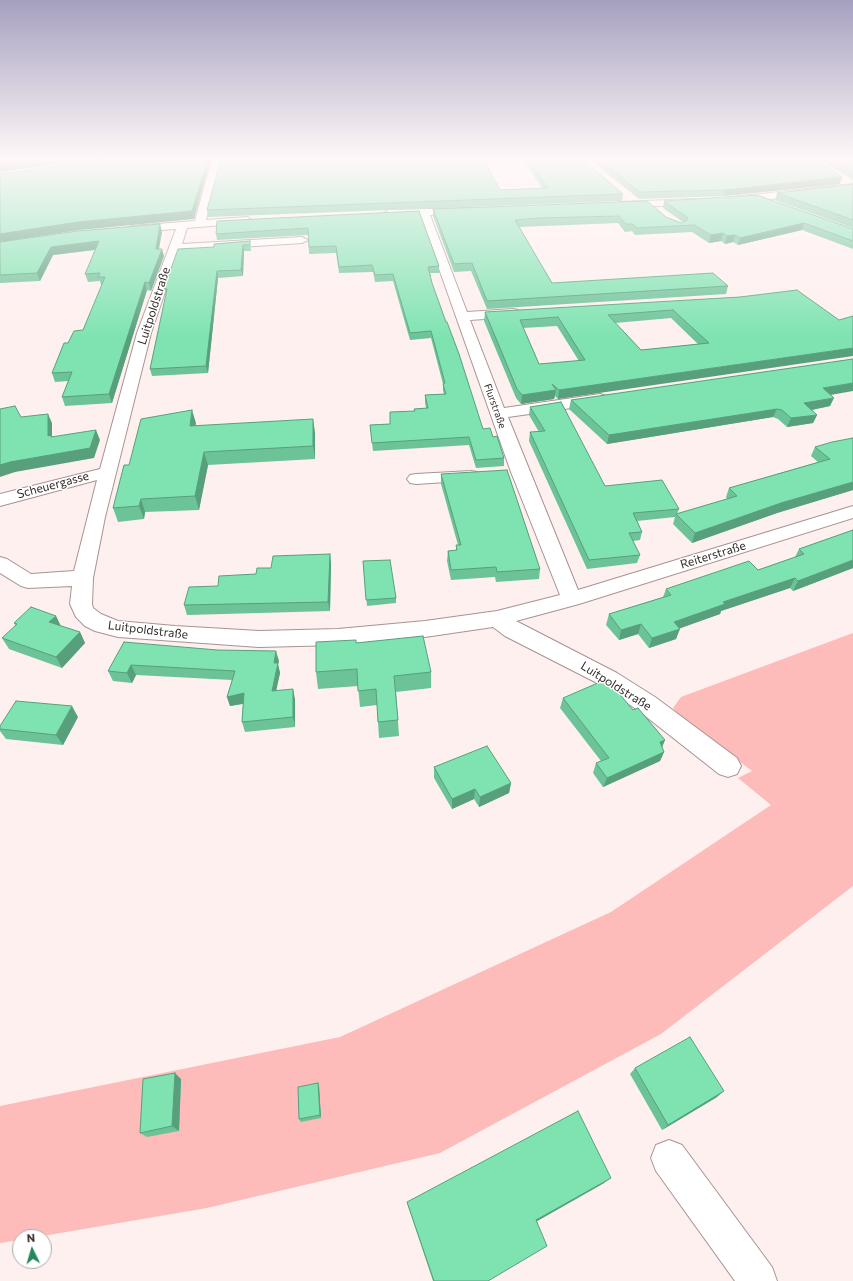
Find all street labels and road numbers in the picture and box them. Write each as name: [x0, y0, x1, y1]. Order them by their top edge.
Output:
street label: Luitpoldstraße: [135, 265, 173, 347]
street label: Flurstraße: [481, 382, 509, 430]
street label: Scheuergasse: [15, 468, 91, 502]
street label: Reiterstraße: [679, 538, 747, 572]
street label: Luitpoldstraße: [107, 618, 189, 642]
street label: Luitpoldstraße: [578, 659, 654, 713]

